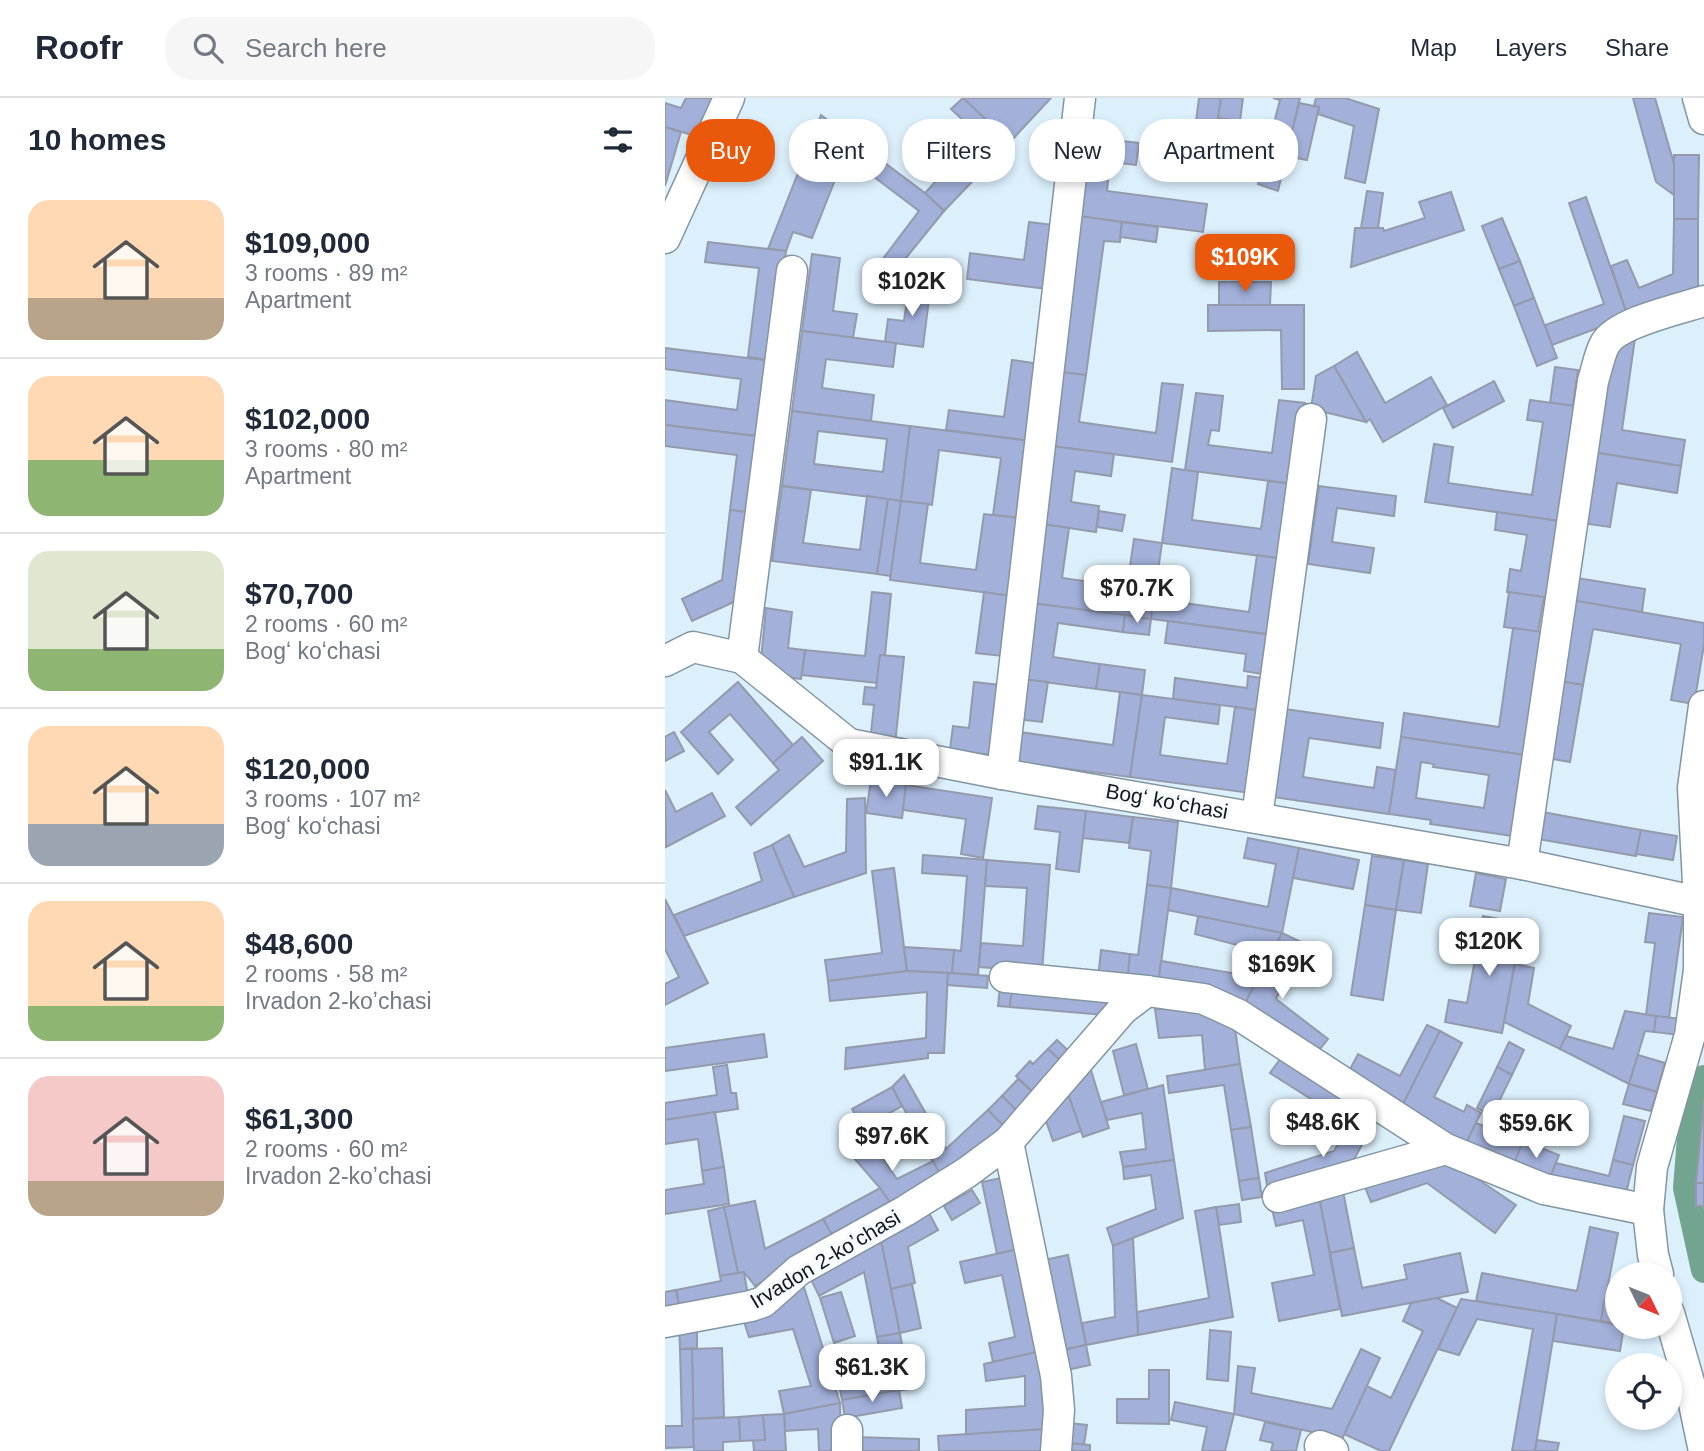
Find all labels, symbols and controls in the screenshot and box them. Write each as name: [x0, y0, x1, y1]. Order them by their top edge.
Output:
search box: [165, 17, 655, 80]
text: Roofr: [35, 29, 123, 66]
icon: search: [189, 29, 227, 67]
text: Search here: [245, 33, 387, 63]
text: Map: [1410, 34, 1457, 61]
text: Layers: [1495, 34, 1567, 61]
text: Share: [1605, 34, 1669, 61]
chip: Buy: [686, 119, 775, 182]
chip: Rent: [789, 119, 888, 182]
chip: Filters: [902, 119, 1015, 182]
chip: New: [1029, 119, 1125, 182]
chip: Apartment: [1139, 119, 1298, 182]
icon: filters: [599, 121, 637, 159]
text: 10 homes: [28, 123, 166, 156]
text: $109,000: [245, 226, 370, 259]
icon: home: [84, 228, 168, 312]
pin: $109K: [1196, 234, 1294, 294]
text: $109K: [1211, 244, 1279, 270]
pin: $102K: [863, 258, 961, 318]
text: 3 rooms · 89 m²: [245, 260, 407, 286]
text: $102K: [878, 268, 946, 294]
text: Apartment: [245, 287, 351, 313]
text: $102,000: [245, 402, 370, 435]
icon: home: [84, 404, 168, 488]
text: 3 rooms · 80 m²: [245, 436, 407, 462]
text: Apartment: [245, 463, 351, 489]
pin: $70.7K: [1080, 566, 1194, 625]
text: $70.7K: [1100, 575, 1174, 601]
text: $70,700: [245, 577, 353, 610]
icon: home: [84, 579, 168, 663]
text: 2 rooms · 60 m²: [245, 611, 407, 637]
text: Bogʻ koʻchasi: [245, 638, 381, 664]
pin: $91.1K: [829, 740, 943, 799]
text: $91.1K: [849, 749, 923, 775]
text: $120,000: [245, 752, 370, 785]
icon: home: [84, 754, 168, 838]
street label: Bogʻ koʻchasi: [1104, 779, 1230, 823]
text: 3 rooms · 107 m²: [245, 786, 420, 812]
text: Bogʻ koʻchasi: [245, 813, 381, 839]
pin: $120K: [1440, 918, 1538, 978]
text: $48,600: [245, 927, 353, 960]
text: $120K: [1455, 928, 1523, 954]
icon: home: [84, 929, 168, 1013]
pin: $169K: [1233, 942, 1331, 1001]
text: $169K: [1248, 951, 1316, 977]
text: 2 rooms · 58 m²: [245, 961, 407, 987]
text: Irvadon 2-koʼchasi: [245, 988, 432, 1014]
pin: $48.6K: [1266, 1100, 1380, 1159]
pin: $59.6K: [1479, 1100, 1593, 1160]
text: $61,300: [245, 1102, 353, 1135]
icon: home: [84, 1104, 168, 1188]
text: $48.6K: [1286, 1109, 1360, 1135]
text: $59.6K: [1499, 1110, 1573, 1136]
pin: $97.6K: [835, 1114, 949, 1173]
text: $97.6K: [855, 1123, 929, 1149]
text: 2 rooms · 60 m²: [245, 1136, 407, 1162]
text: Irvadon 2-koʼchasi: [245, 1163, 432, 1189]
street label: Irvadon 2-koʼchasi: [746, 1205, 904, 1313]
north arrow: [1605, 1262, 1682, 1339]
map controls: [1605, 1262, 1682, 1430]
pin: $61.3K: [815, 1344, 929, 1404]
button: locate: [1605, 1353, 1682, 1430]
text: $61.3K: [835, 1354, 909, 1380]

